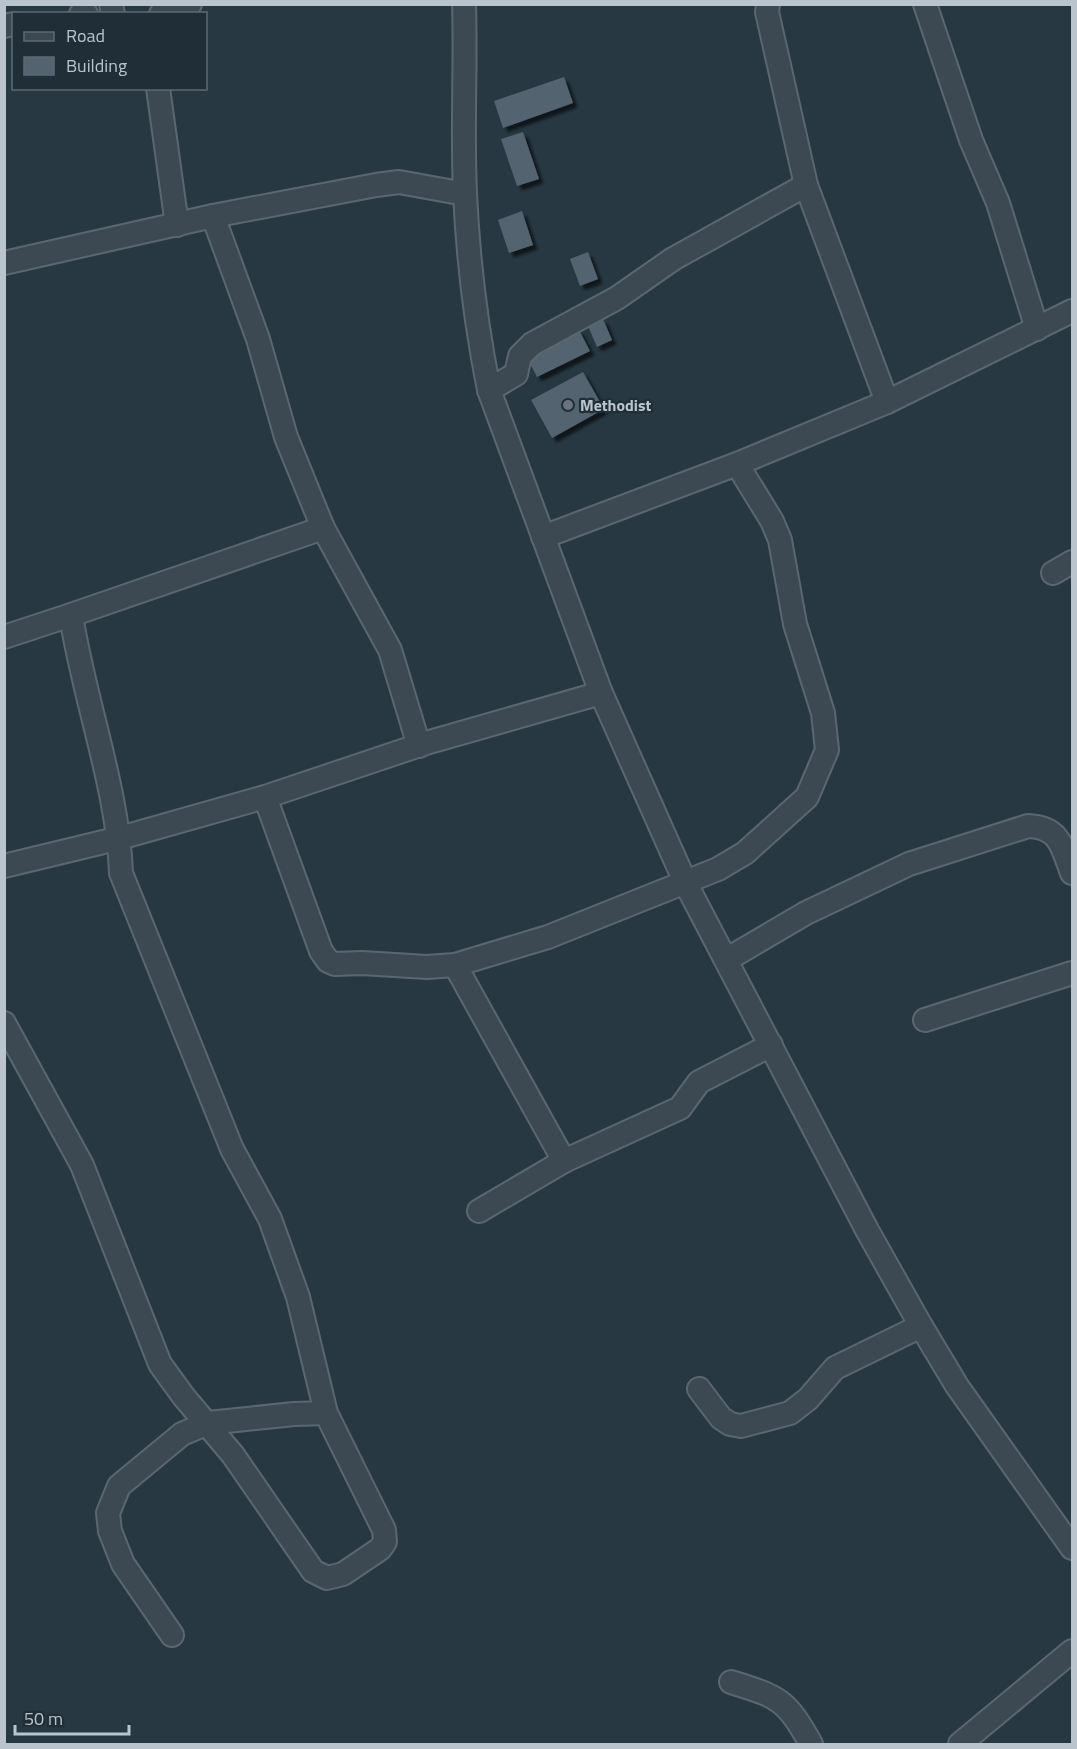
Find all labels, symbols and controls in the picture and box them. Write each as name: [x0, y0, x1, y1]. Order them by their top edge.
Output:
legend: [12, 12, 207, 90]
text: Road: [66, 22, 105, 49]
text: Building: [66, 52, 127, 79]
place label: Methodist: [580, 393, 651, 417]
marker: Methodist: [561, 398, 575, 412]
scale bar: [15, 1698, 129, 1736]
text: 50 m: [24, 1705, 63, 1732]

